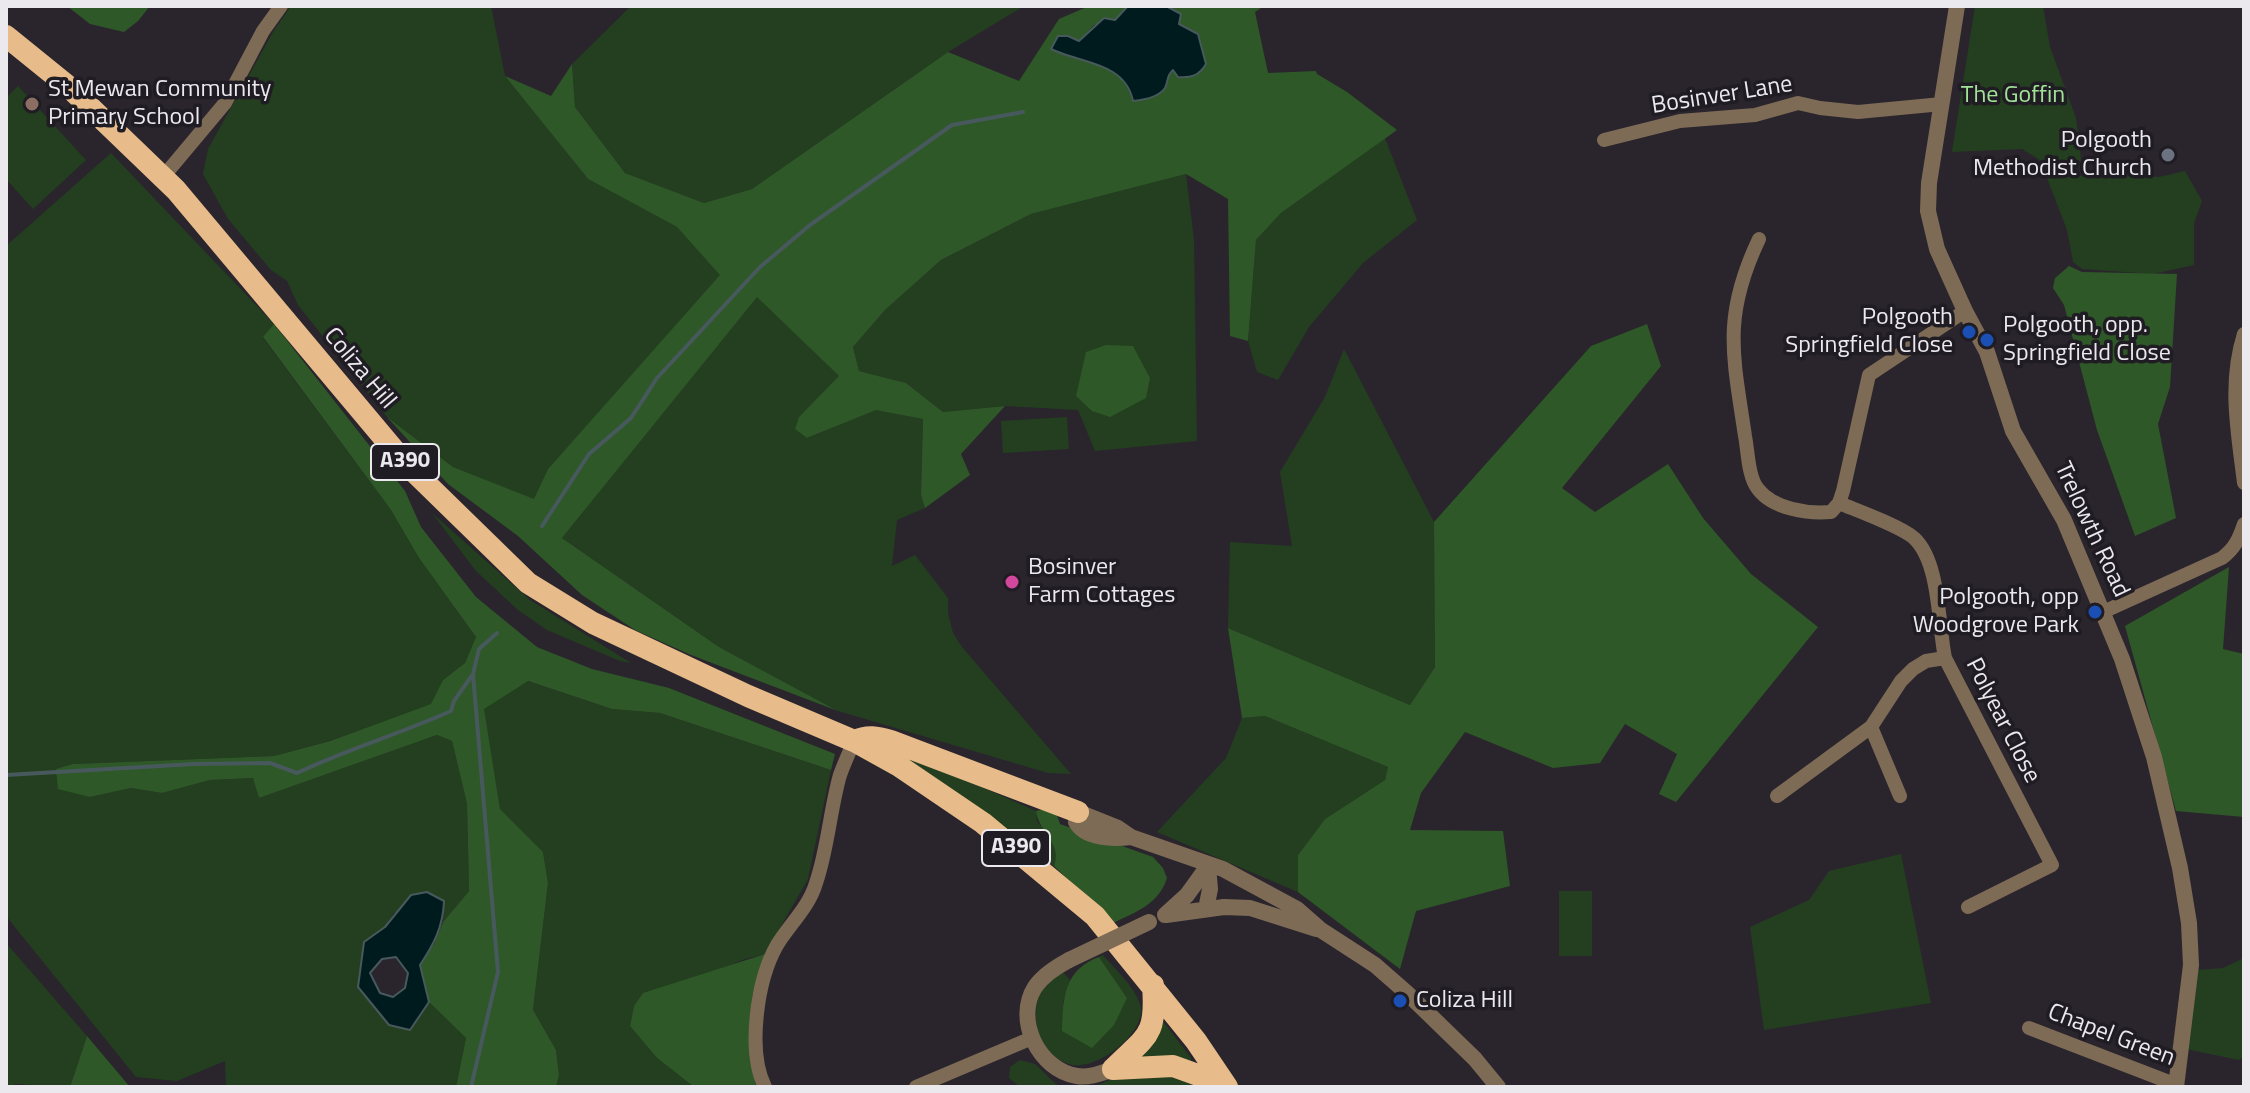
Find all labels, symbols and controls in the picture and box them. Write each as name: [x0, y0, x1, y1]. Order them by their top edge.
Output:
street label: Bosinver Lane: [1650, 71, 1794, 121]
place label: St Mewan Community Primary School: [48, 76, 271, 132]
park label: The Goffin: [1961, 82, 2065, 110]
marker: St Mewan Community Primary School: [23, 95, 41, 113]
place label: Polgooth Methodist Church: [1973, 127, 2152, 183]
marker: Polgooth Methodist Church: [2159, 146, 2177, 164]
place label: Polgooth Springfield Close: [1785, 304, 1953, 360]
place label: Polgooth, opp. Springfield Close: [2003, 312, 2171, 368]
street label: Coliza Hill: [317, 323, 401, 415]
marker: Polgooth Springfield Close: [1960, 323, 1978, 341]
marker: Polgooth, opp. Springfield Close: [1978, 331, 1996, 349]
road number: A390: [371, 444, 439, 480]
street label: Trelowth Road: [2047, 458, 2135, 602]
place label: Bosinver Farm Cottages: [1028, 554, 1175, 610]
marker: Bosinver Farm Cottages: [1003, 573, 1021, 591]
place label: Polgooth, opp Woodgrove Park: [1913, 584, 2079, 640]
marker: Polgooth, opp Woodgrove Park: [2086, 603, 2104, 621]
street label: Polyear Close: [1958, 654, 2046, 788]
road number: A390: [982, 830, 1050, 866]
place label: Coliza Hill: [1416, 987, 1513, 1015]
marker: Coliza Hill: [1391, 992, 1409, 1010]
street label: Chapel Green: [2044, 999, 2178, 1073]

